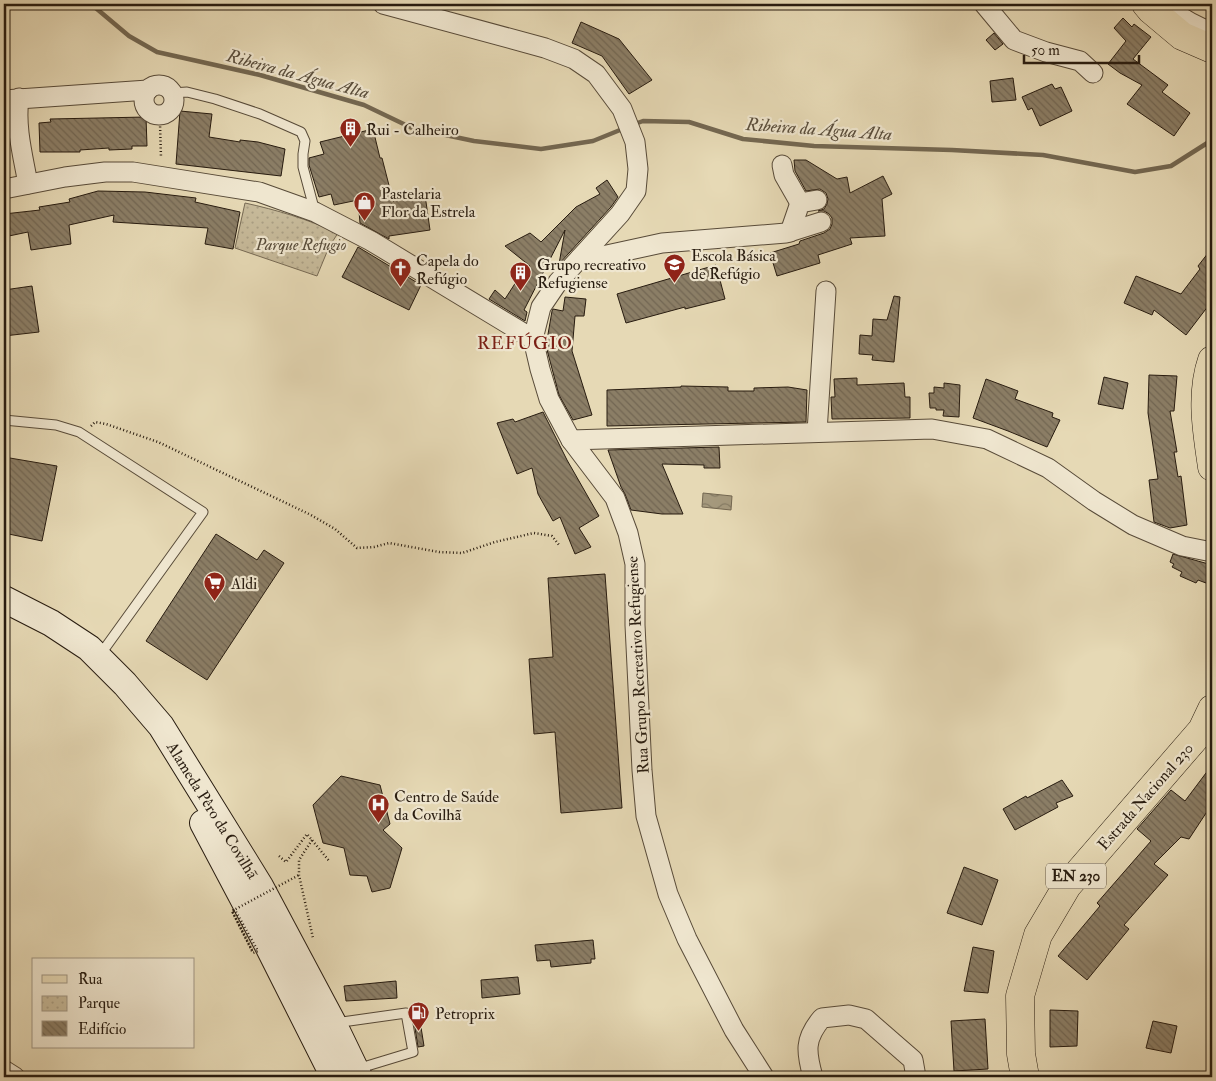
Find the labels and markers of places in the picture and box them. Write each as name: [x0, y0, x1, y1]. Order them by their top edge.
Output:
building icon: Rui - Calheiro: [338, 117, 362, 148]
place label: Rui - Calheiro: [366, 120, 459, 140]
place label: Pastelaria Flor da Estrela: [381, 184, 476, 222]
shop icon: Pastelaria Flor da Estrela: [353, 190, 377, 221]
place label: Escola Básica de Refúgio: [691, 246, 776, 284]
place label: Capela do Refúgio: [416, 251, 479, 289]
school or university icon: Escola Básica de Refúgio: [663, 252, 687, 283]
place label: Grupo recreativo Refugiense: [537, 255, 646, 293]
church icon: Capela do Refúgio: [388, 257, 412, 288]
building icon: Grupo recreativo Refugiense: [509, 261, 533, 292]
supermarket icon: Aldi: [203, 571, 227, 602]
place label: Aldi: [230, 574, 257, 594]
place label: Centro de Saúde da Covilhã: [394, 787, 499, 825]
hospital icon: Centro de Saúde da Covilhã: [366, 793, 390, 824]
fuel station icon: Petroprix: [407, 1001, 431, 1032]
place label: Petroprix: [435, 1004, 495, 1025]

